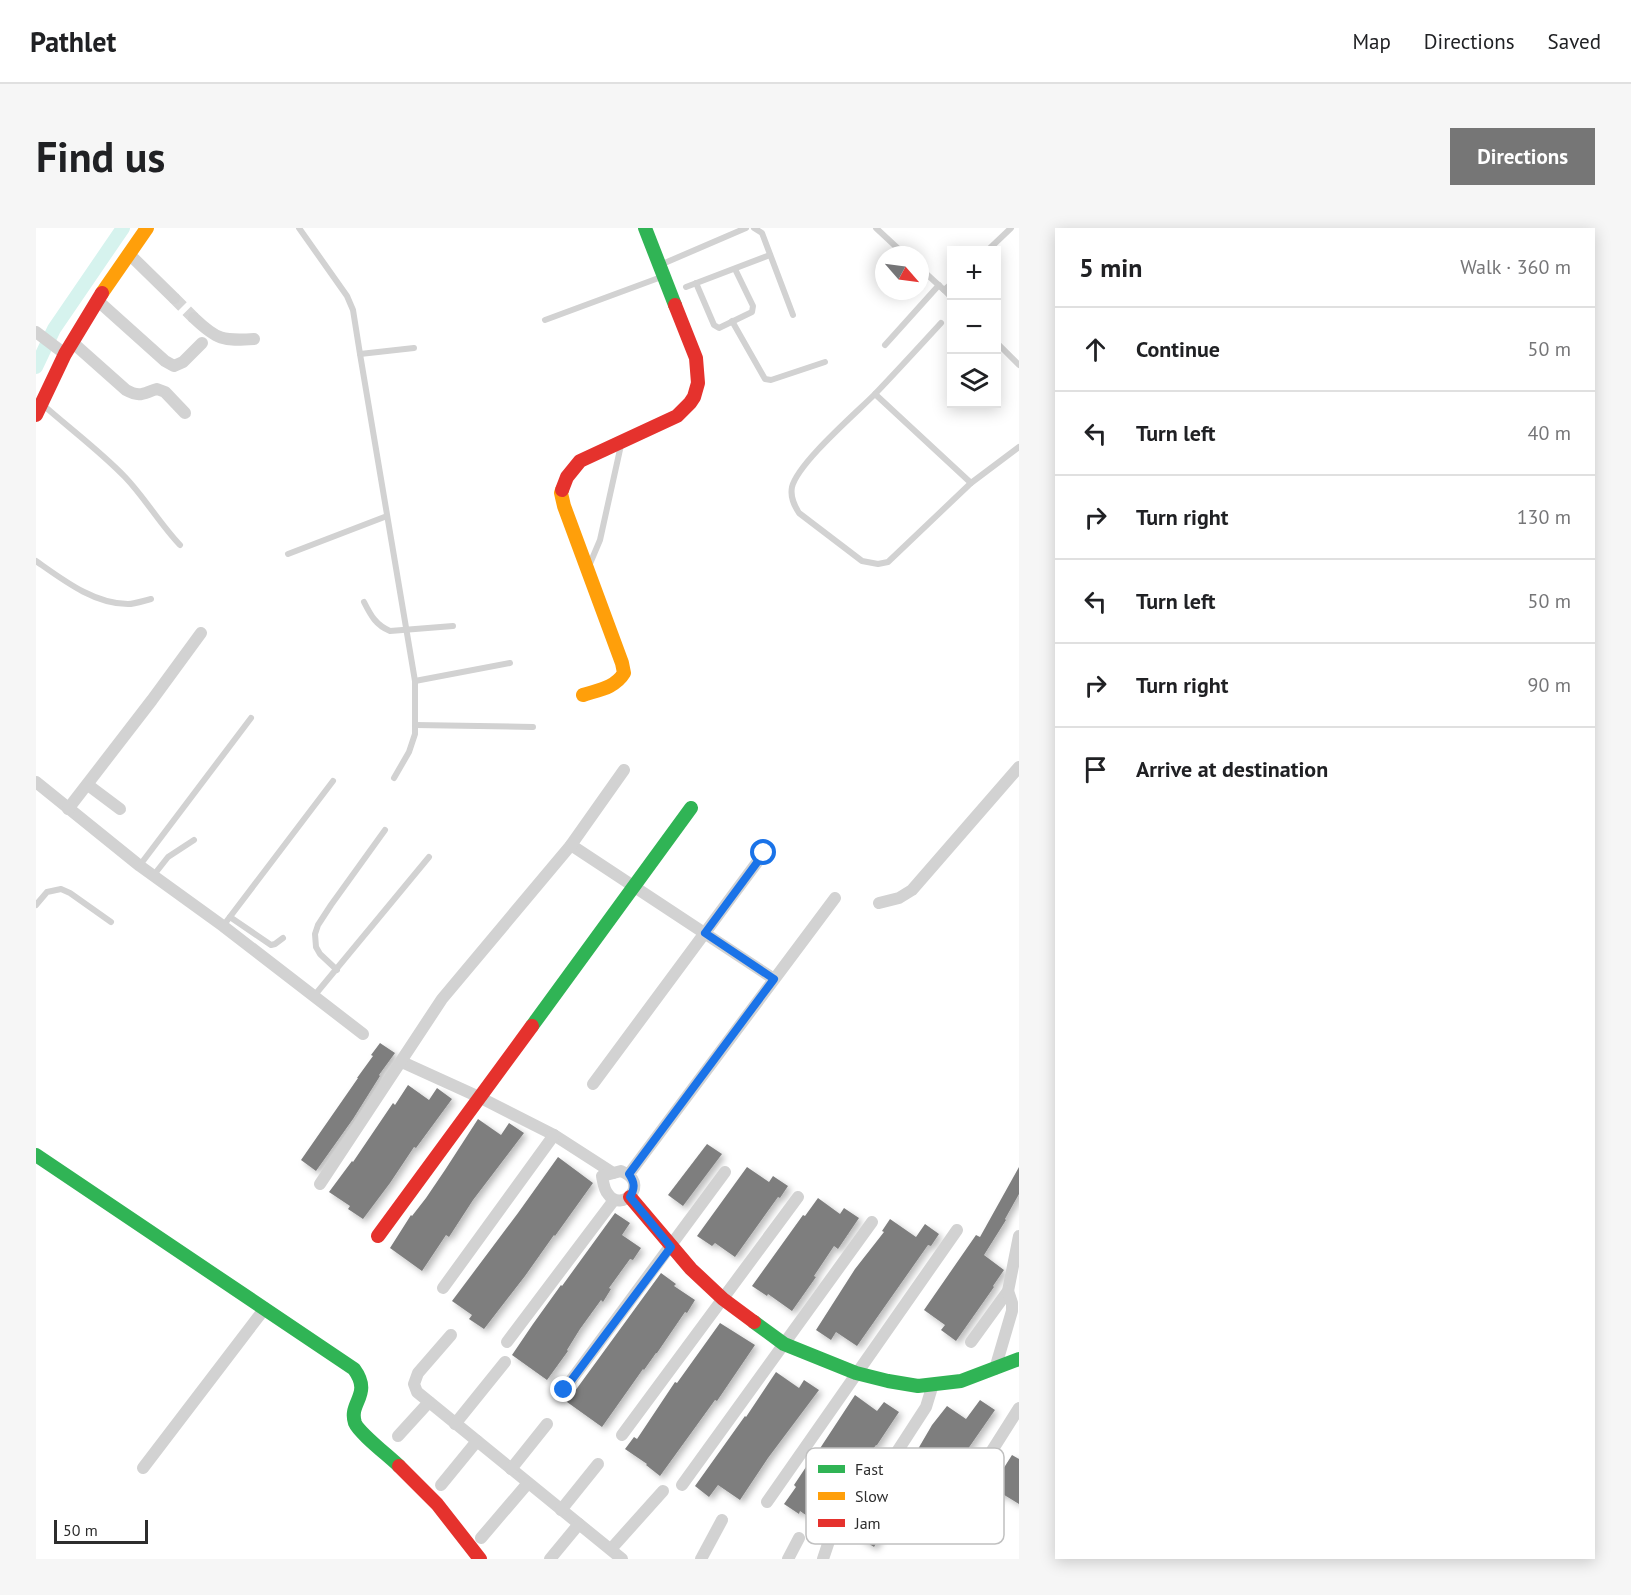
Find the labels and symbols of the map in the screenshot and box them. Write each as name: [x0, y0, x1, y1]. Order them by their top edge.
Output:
north arrow: [875, 246, 929, 300]
route start: [750, 839, 776, 865]
route end: [550, 1376, 576, 1402]
legend: [806, 1448, 1004, 1544]
text: Fast: [855, 1459, 884, 1479]
text: Slow: [855, 1486, 889, 1506]
text: Jam: [854, 1513, 881, 1533]
scale bar: [54, 1517, 148, 1544]

